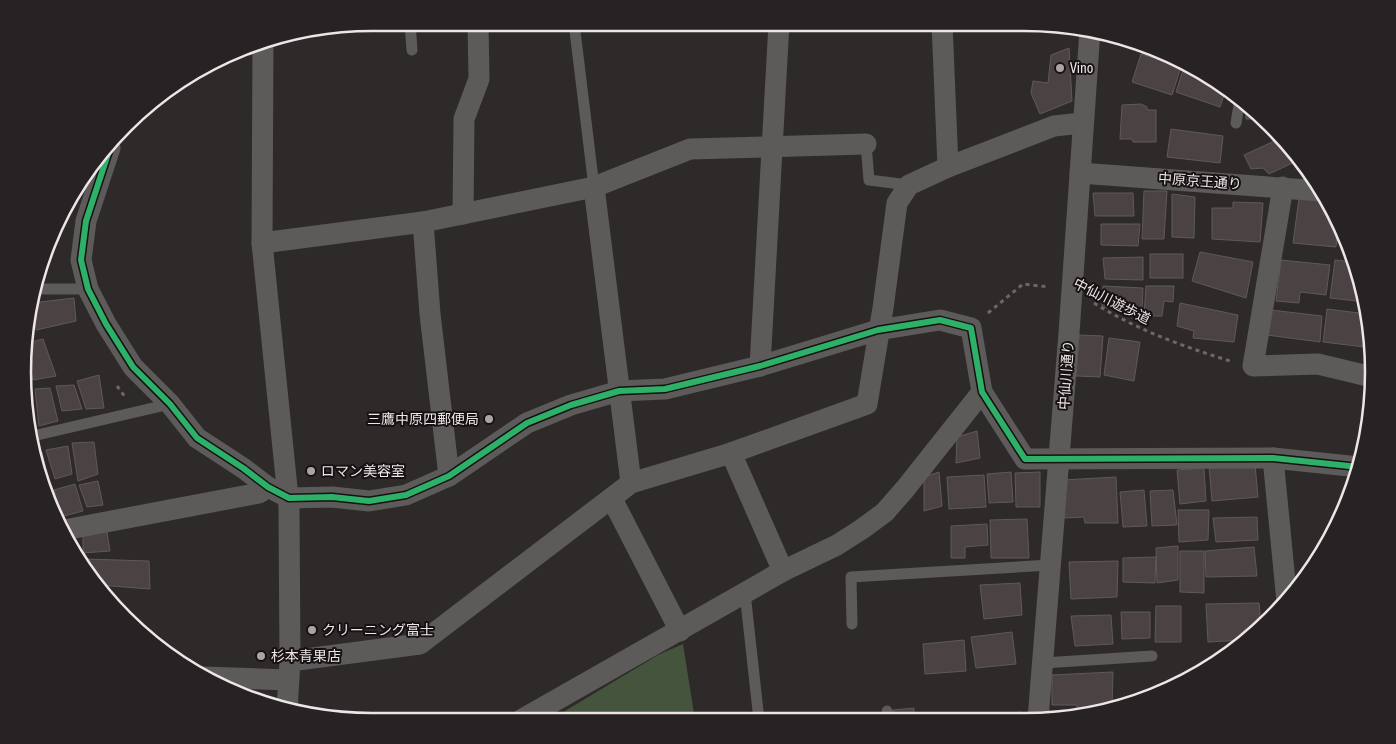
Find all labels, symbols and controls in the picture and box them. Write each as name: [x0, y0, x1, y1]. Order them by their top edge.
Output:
place label: Vino: [1070, 60, 1093, 76]
marker: Vino: [1054, 62, 1066, 74]
street label: 中原京王通り: [1158, 170, 1242, 192]
street label: 中仙川遊歩道: [1071, 275, 1153, 327]
street label: 中仙川通り: [1056, 340, 1076, 410]
place label: 三鷹中原四郵便局: [367, 411, 479, 427]
marker: 三鷹中原四郵便局: [483, 413, 495, 425]
place label: ロマン美容室: [321, 463, 405, 479]
marker: ロマン美容室: [305, 465, 317, 477]
place label: クリーニング富士: [322, 622, 434, 638]
marker: クリーニング富士: [306, 624, 318, 636]
place label: 杉本青果店: [271, 648, 341, 664]
marker: 杉本青果店: [255, 650, 267, 662]

